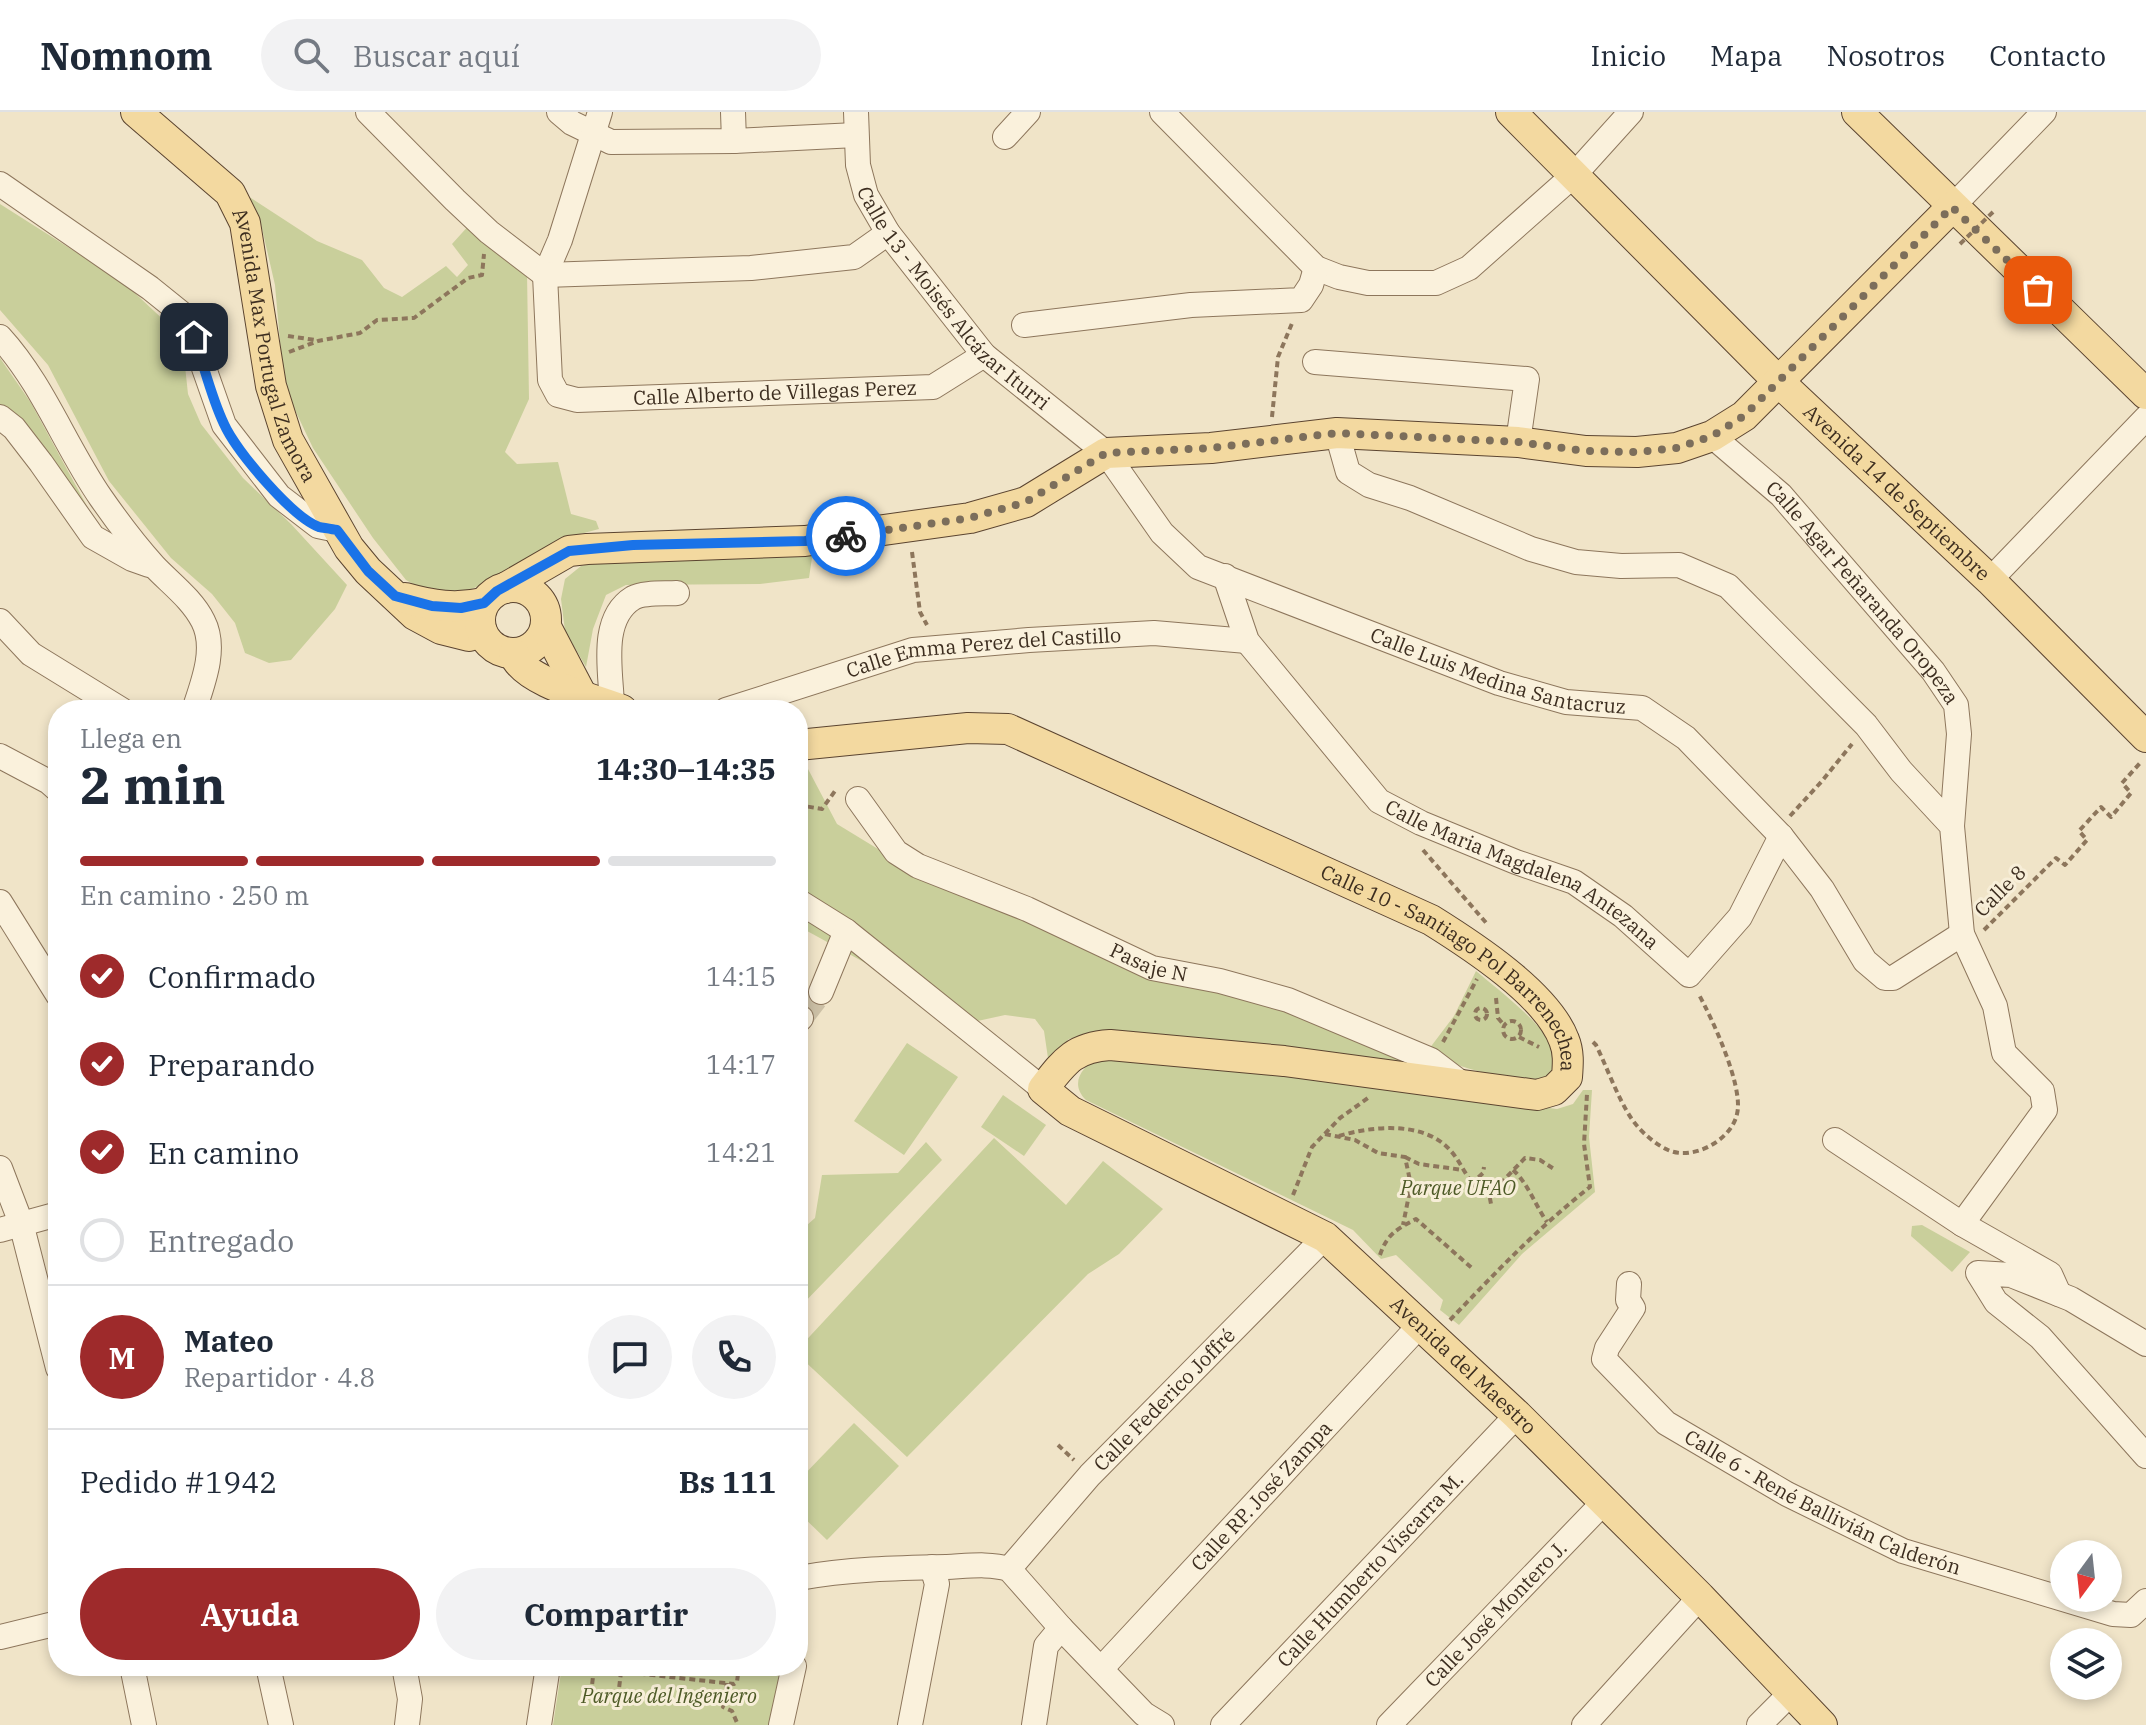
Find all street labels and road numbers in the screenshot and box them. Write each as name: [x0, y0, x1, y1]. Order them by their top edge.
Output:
street label: Calle 13 - Moisés Alcázar Iturri: [851, 184, 1056, 416]
street label: Avenida Max Portugal Zamora: [226, 203, 323, 487]
street label: Calle Alberto de Villegas Perez: [633, 374, 917, 411]
street label: Avenida 14 de Septiembre: [1798, 398, 1996, 587]
street label: Calle Agar Peñaranda Oropeza: [1761, 474, 1966, 709]
street label: Calle Emma Perez del Castillo: [843, 621, 1122, 684]
street label: Calle Luis Medina Santacruz: [1367, 621, 1627, 720]
street label: Calle Maria Magdalena Antezana: [1381, 793, 1665, 955]
street label: Calle 10 - Santiago Pol Barrenechea: [1316, 858, 1582, 1072]
street label: Calle 8: [1968, 859, 2031, 922]
street label: Pasaje N: [1106, 936, 1190, 987]
street label: Avenida del Maestro: [1385, 1290, 1543, 1440]
street label: Calle Federico Joffré: [1087, 1322, 1241, 1477]
street label: Calle RP. José Zampa: [1185, 1415, 1338, 1577]
street label: Calle 6 - René Ballivián Calderón: [1680, 1423, 1964, 1581]
street label: Calle Humberto Viscarra M.: [1271, 1466, 1469, 1673]
street label: Calle José Montero J.: [1418, 1535, 1573, 1693]

